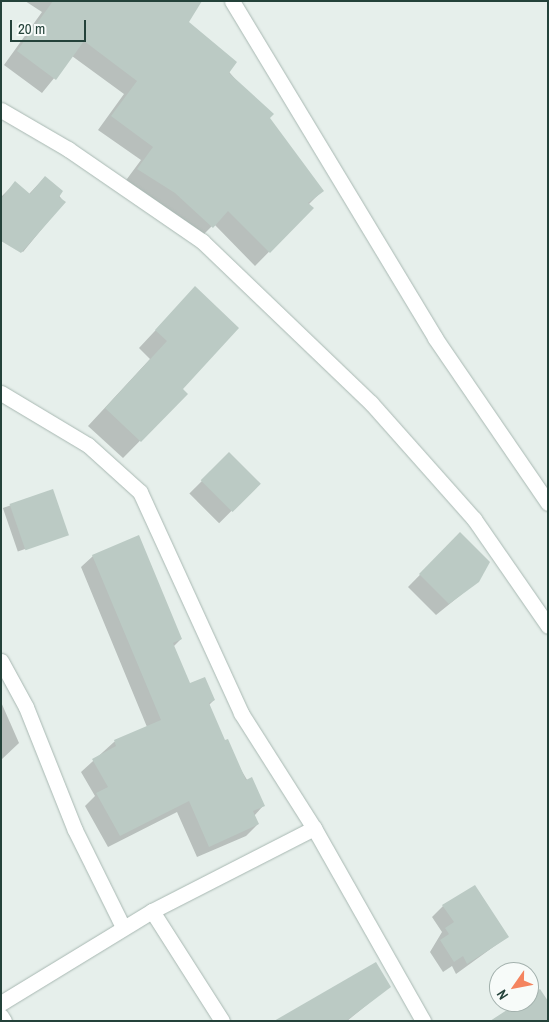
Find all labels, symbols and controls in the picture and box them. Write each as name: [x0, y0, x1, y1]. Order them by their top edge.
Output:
scale bar: [12, 10, 89, 42]
text: 20 m: [18, 18, 45, 39]
north arrow: [489, 962, 539, 1012]
text: N: [492, 986, 512, 1003]

